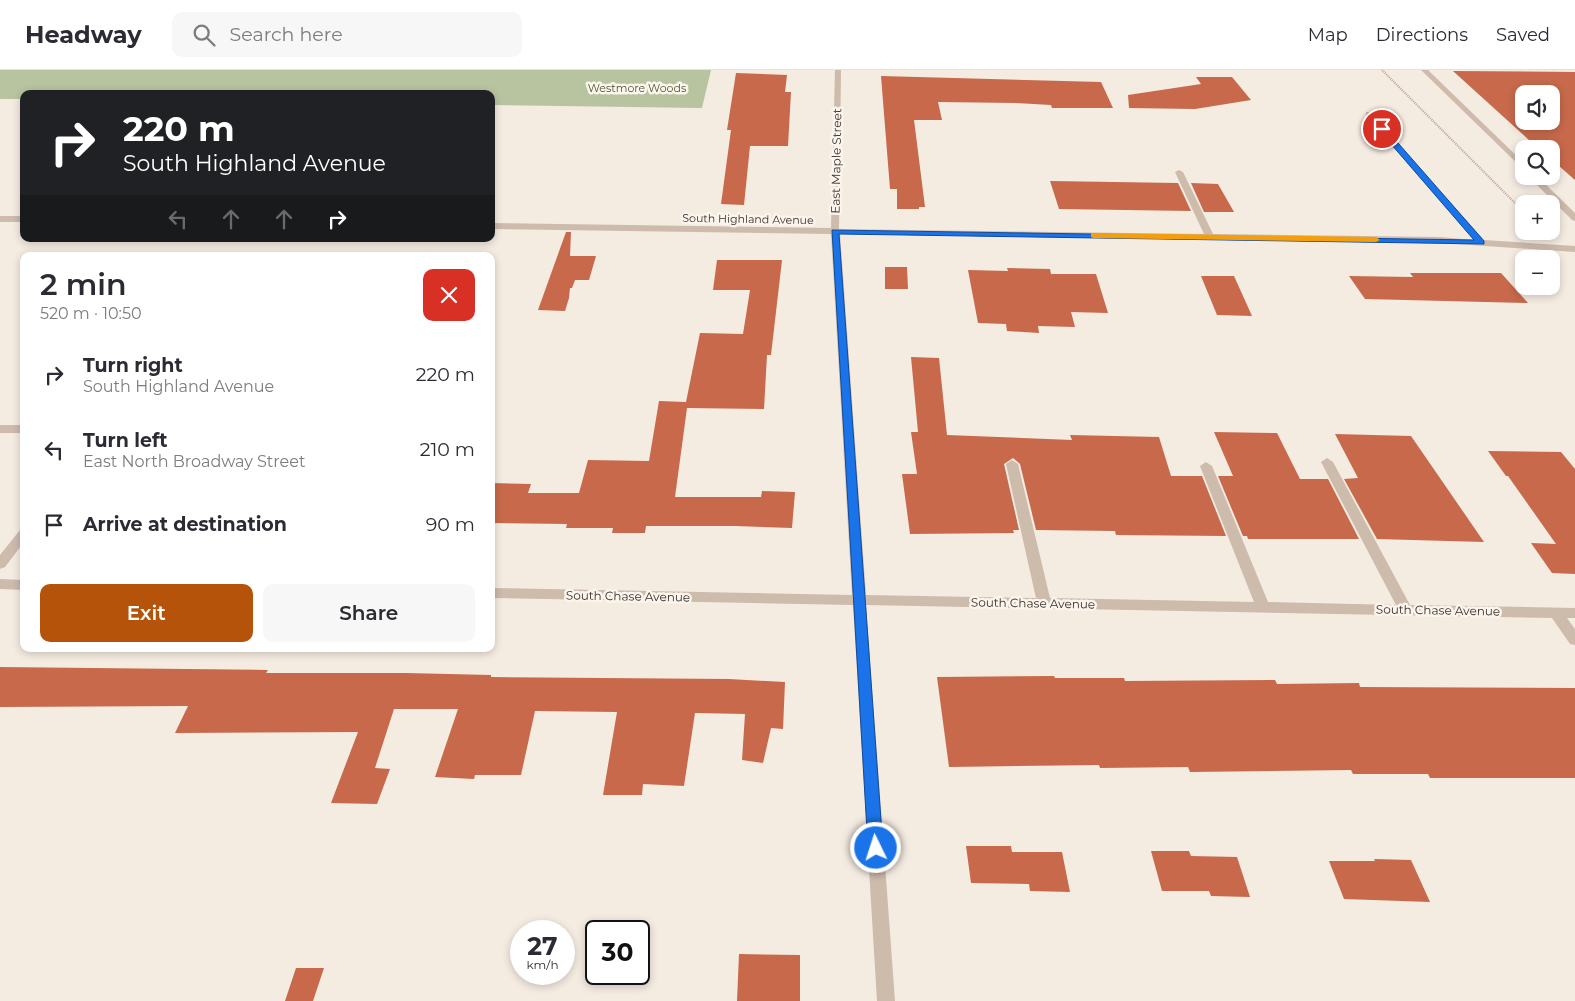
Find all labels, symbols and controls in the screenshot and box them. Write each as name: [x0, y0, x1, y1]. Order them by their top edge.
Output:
search box: [172, 12, 522, 57]
text: Headway: [25, 20, 142, 49]
icon: search: [190, 21, 218, 49]
text: Search here: [230, 23, 343, 46]
text: Map: [1308, 24, 1348, 46]
text: Directions: [1376, 24, 1468, 46]
text: Saved: [1496, 24, 1550, 46]
park label: Westmore Woods: [588, 81, 687, 95]
map controls: [1515, 85, 1560, 295]
button: sound: [1515, 85, 1560, 130]
text: 220 m: [123, 107, 235, 150]
street label: East Maple Street: [828, 108, 844, 214]
pin: [1361, 108, 1403, 150]
icon: right: [40, 110, 105, 175]
icon: arrive: [1368, 115, 1396, 143]
button: search: [1515, 140, 1560, 185]
text: South Highland Avenue: [123, 150, 386, 177]
button: +: [1515, 195, 1560, 240]
icon: left: [164, 205, 192, 233]
icon: ahead: [217, 205, 245, 233]
icon: ahead: [270, 205, 298, 233]
icon: right: [323, 205, 351, 233]
street label: South Highland Avenue: [682, 211, 814, 227]
button: −: [1515, 250, 1560, 295]
text: 2 min: [40, 266, 127, 303]
button: close: [423, 269, 475, 321]
text: 520 m · 10:50: [40, 304, 142, 323]
text: Turn right: [83, 354, 183, 377]
icon: right: [40, 361, 68, 389]
text: 220 m: [416, 363, 475, 386]
text: South Highland Avenue: [83, 377, 274, 396]
text: Turn left: [83, 429, 168, 452]
icon: left: [40, 436, 68, 464]
text: 210 m: [420, 438, 475, 461]
text: East North Broadway Street: [83, 452, 305, 471]
icon: arrive: [40, 511, 68, 539]
text: Arrive at destination: [83, 513, 287, 536]
text: 90 m: [426, 513, 475, 536]
button: Exit: [40, 584, 253, 642]
button: Share: [263, 584, 475, 642]
street label: South Chase Avenue: [566, 587, 690, 605]
street label: South Chase Avenue: [971, 594, 1095, 612]
street label: South Chase Avenue: [1376, 601, 1500, 619]
position arrow: [849, 821, 901, 873]
speed limit sign: 30: [585, 920, 650, 985]
text: 27: [527, 931, 558, 961]
text: km/h: [526, 957, 559, 972]

